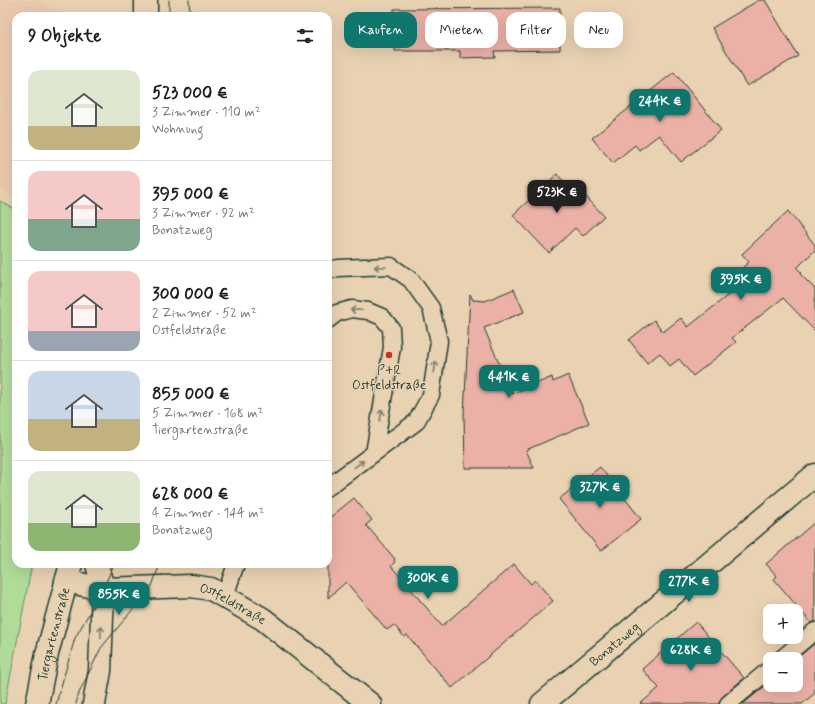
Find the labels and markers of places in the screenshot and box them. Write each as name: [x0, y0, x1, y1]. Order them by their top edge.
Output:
pin: 244K €: [627, 89, 693, 123]
pin: 523K €: [524, 180, 590, 214]
pin: 395K €: [708, 267, 774, 301]
marker: P+R Ostfeldstraße: [384, 350, 394, 360]
place label: P+R Ostfeldstraße: [352, 362, 426, 394]
pin: 441K €: [476, 365, 542, 399]
pin: 327K €: [567, 475, 633, 509]
pin: 300K €: [395, 566, 461, 600]
pin: 277K €: [656, 569, 722, 603]
pin: 855K €: [86, 582, 152, 616]
pin: 628K €: [658, 638, 724, 672]

